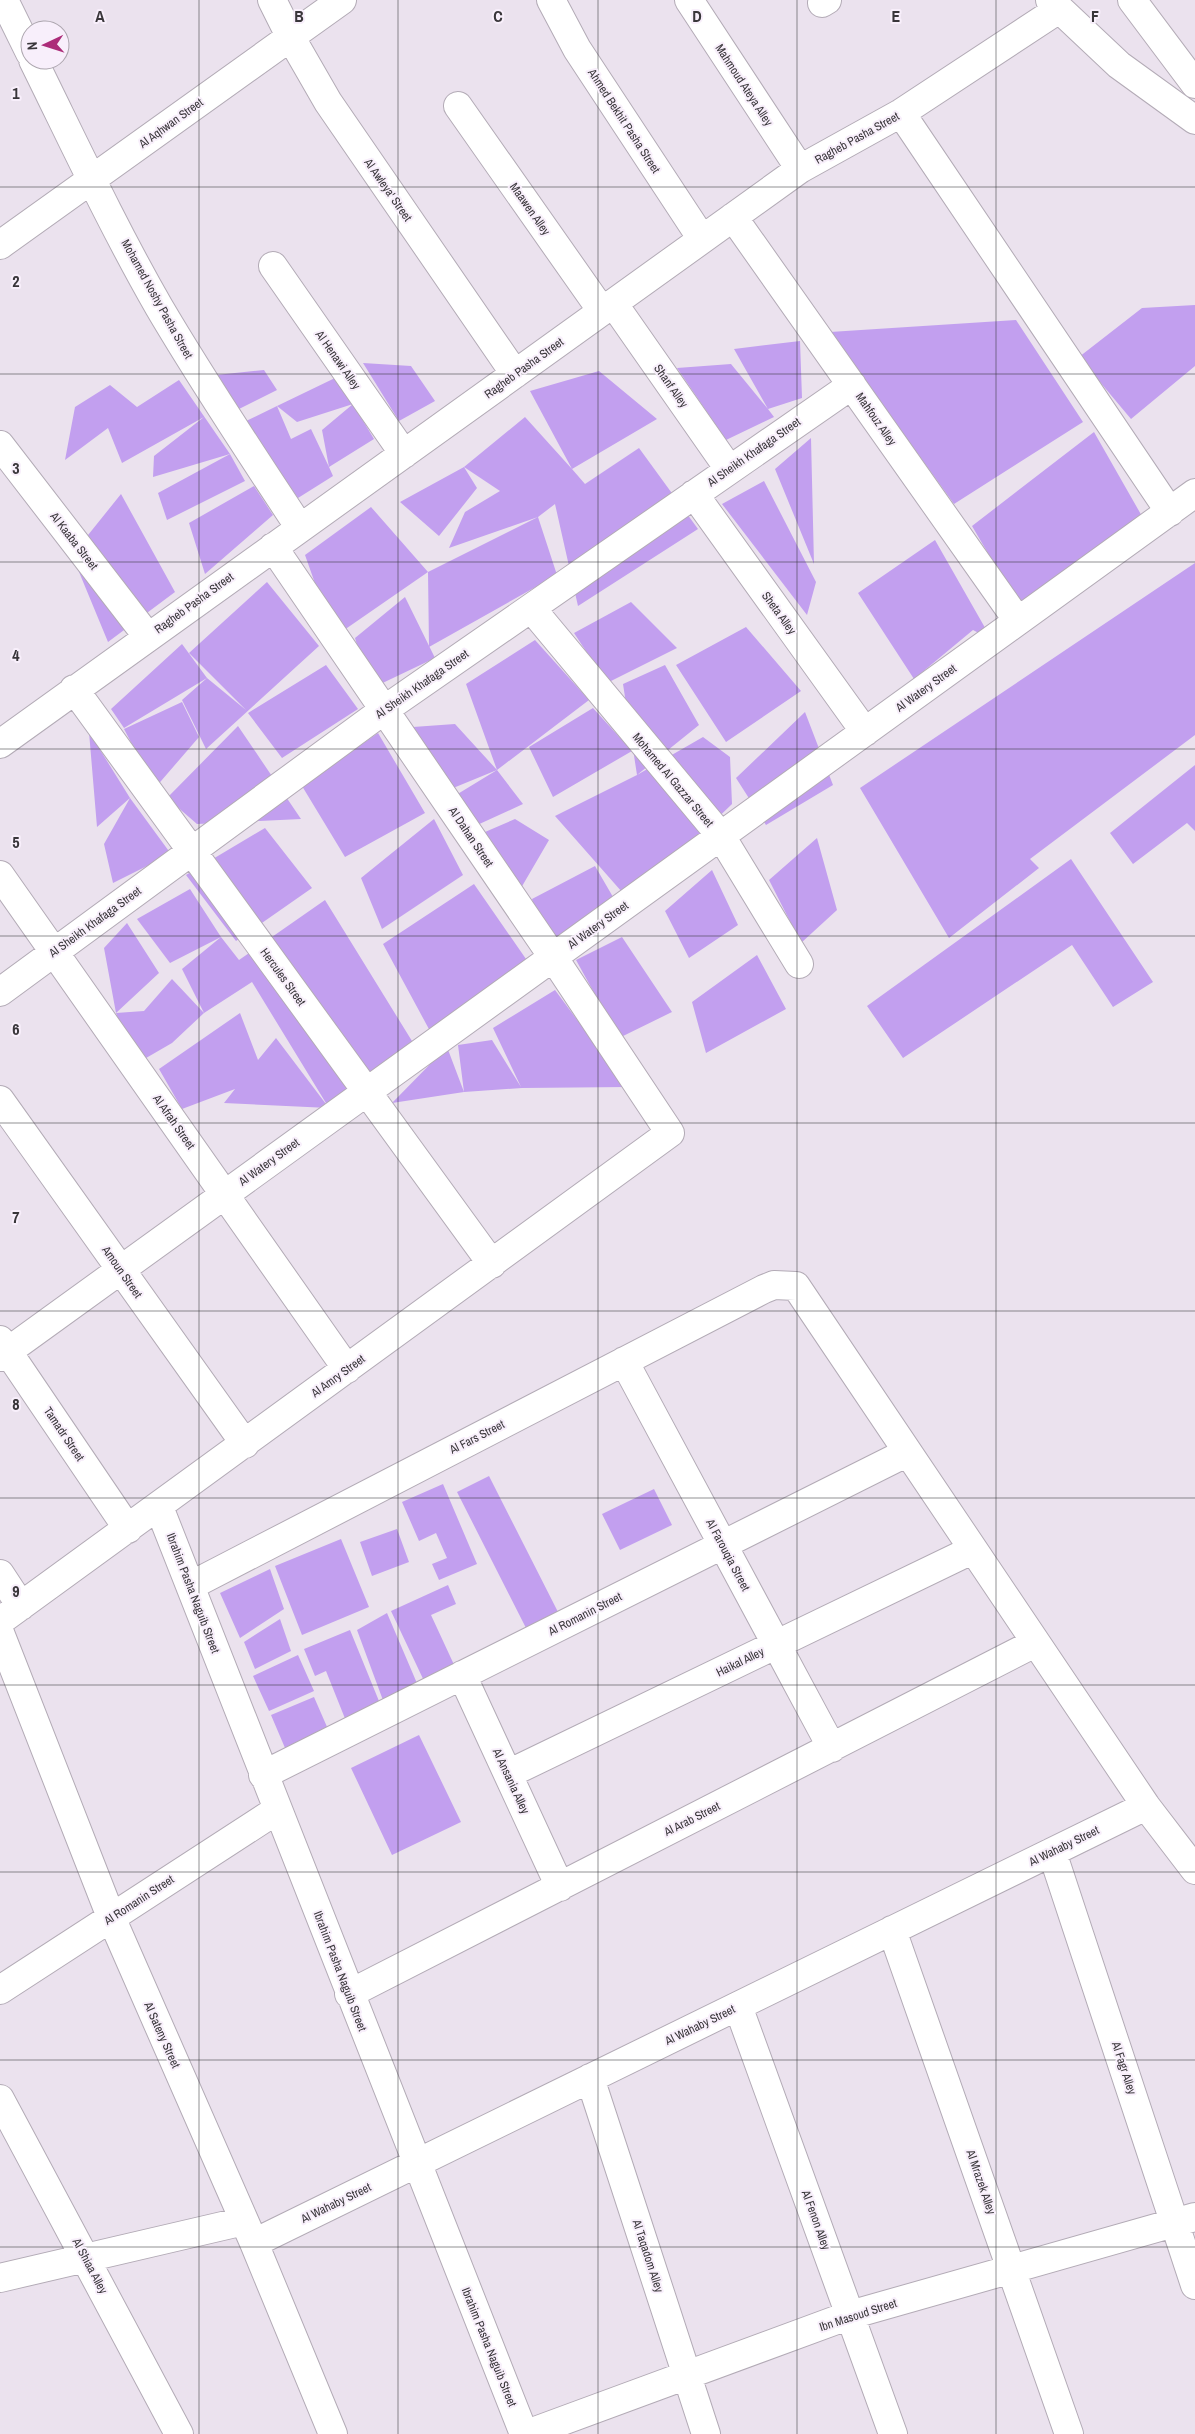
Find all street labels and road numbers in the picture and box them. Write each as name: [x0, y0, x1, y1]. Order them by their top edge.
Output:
street label: Mahmoud Ateya Alley: [712, 41, 777, 129]
street label: Ahmed Bekhit Pasha Street: [584, 65, 664, 176]
street label: Al Aqhwan Street: [135, 94, 206, 152]
street label: Ragheb Pasha Street: [812, 108, 902, 168]
street label: Al Awleya' Street: [360, 155, 416, 225]
street label: Maawen Alley: [506, 180, 554, 239]
street label: Mohamed Noshy Pasha Street: [118, 237, 197, 362]
street label: Al Henawi Alley: [311, 327, 364, 393]
street label: Ragheb Pasha Street: [481, 334, 567, 402]
street label: Shanf Alley: [650, 361, 692, 411]
street label: Mahfouz Alley: [852, 389, 900, 449]
street label: Al Sheikh Khafaga Street: [703, 414, 804, 491]
street label: Al Kaaba Street: [46, 508, 102, 573]
street label: Ragheb Pasha Street: [151, 569, 237, 637]
street label: Sheta Alley: [758, 588, 800, 638]
street label: Al Sheikh Khafaga Street: [371, 646, 472, 723]
street label: Al Watery Street: [892, 660, 960, 716]
street label: Mohamed Al Gazzar Street: [629, 730, 717, 831]
street label: Al Dahan Street: [444, 803, 497, 870]
street label: Al Sheikh Khafaga Street: [45, 883, 145, 962]
street label: Al Watery Street: [564, 897, 632, 953]
street label: Hercules Street: [257, 945, 310, 1009]
street label: Al Afrah Street: [149, 1091, 199, 1153]
street label: Al Watery Street: [235, 1134, 303, 1190]
street label: Amoun Street: [98, 1242, 146, 1301]
street label: Al Amry Street: [307, 1351, 368, 1402]
street label: Tamadr Street: [40, 1404, 88, 1464]
street label: Al Fars Street: [446, 1416, 507, 1458]
street label: Al Farouqia Street: [702, 1515, 754, 1594]
street label: Ibrahim Pasha Naguib Street: [163, 1531, 223, 1656]
street label: Al Romanin Street: [545, 1589, 625, 1640]
street label: Haikal Alley: [713, 1644, 767, 1680]
street label: Al Ansania Alley: [488, 1745, 533, 1816]
street label: Al Arab Street: [660, 1798, 723, 1840]
street label: Al Wahaby Street: [1025, 1822, 1102, 1870]
street label: Al Romanin Street: [100, 1871, 177, 1929]
street label: Ibrahim Pasha Naguib Street: [310, 1909, 370, 2034]
street label: Al Sateny Street: [140, 1998, 184, 2071]
street label: Al Wahaby Street: [661, 2001, 738, 2049]
street label: Al Fagr Alley: [1108, 2039, 1140, 2097]
street label: Al Mrazek Alley: [962, 2147, 1000, 2216]
street label: Al Wahaby Street: [297, 2179, 374, 2227]
street label: Al Fenon Alley: [797, 2187, 834, 2252]
street label: Al Taqadom Alley: [628, 2217, 667, 2294]
street label: Al Shiaa Alley: [68, 2235, 111, 2297]
street label: Ibrahim Pasha Naguib Street: [458, 2285, 520, 2409]
street label: Ibn Masoud Street: [817, 2295, 899, 2335]

